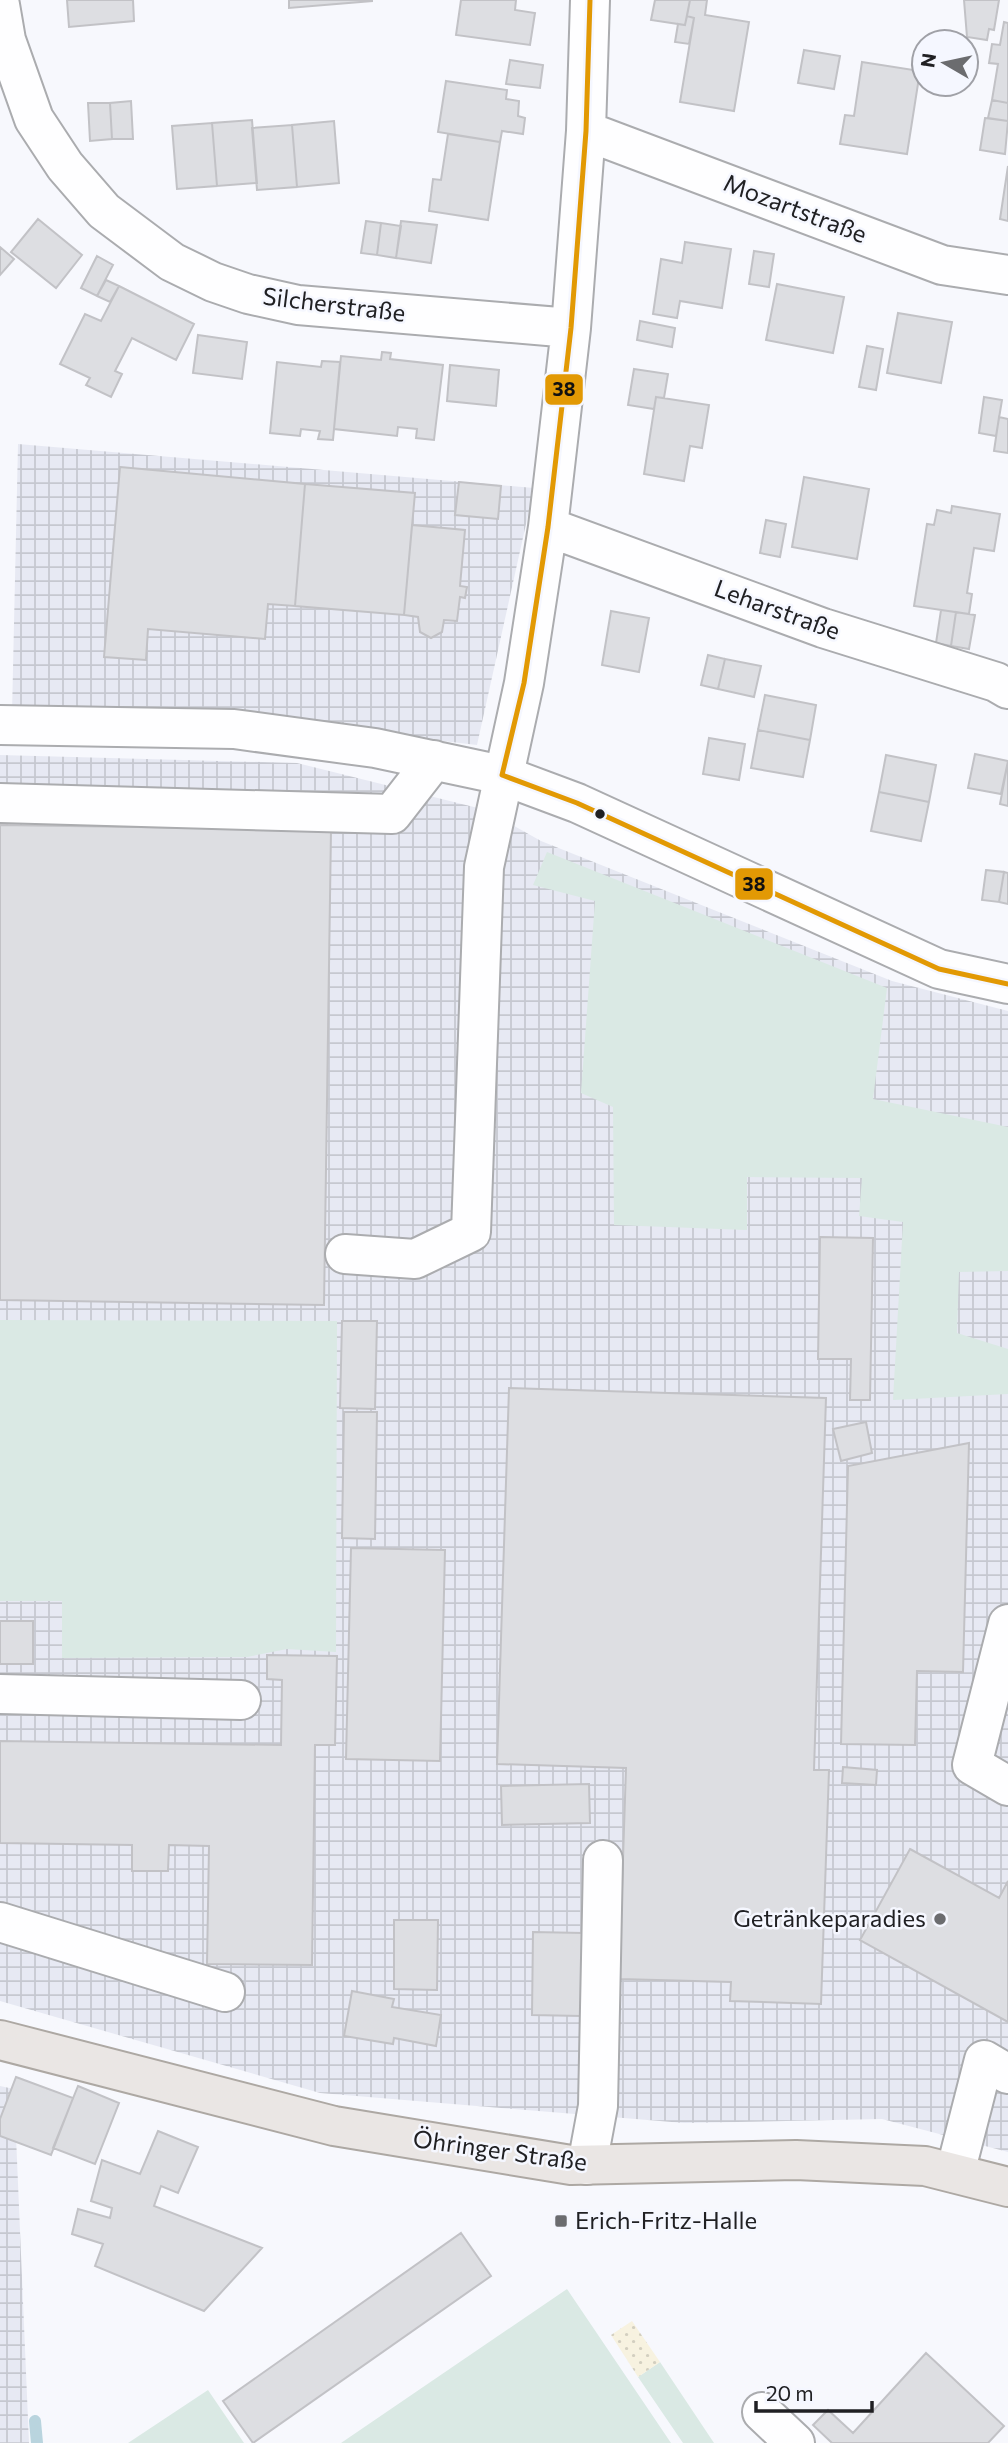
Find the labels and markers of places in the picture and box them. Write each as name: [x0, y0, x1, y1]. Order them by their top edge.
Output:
unlabelled marker: [593, 807, 607, 821]
place label: Getränkeparadies: [733, 1903, 926, 1932]
marker: Getränkeparadies: [932, 1911, 948, 1927]
place label: Erich-Fritz-Halle: [575, 2205, 757, 2234]
marker: Erich-Fritz-Halle: [553, 2213, 569, 2229]

